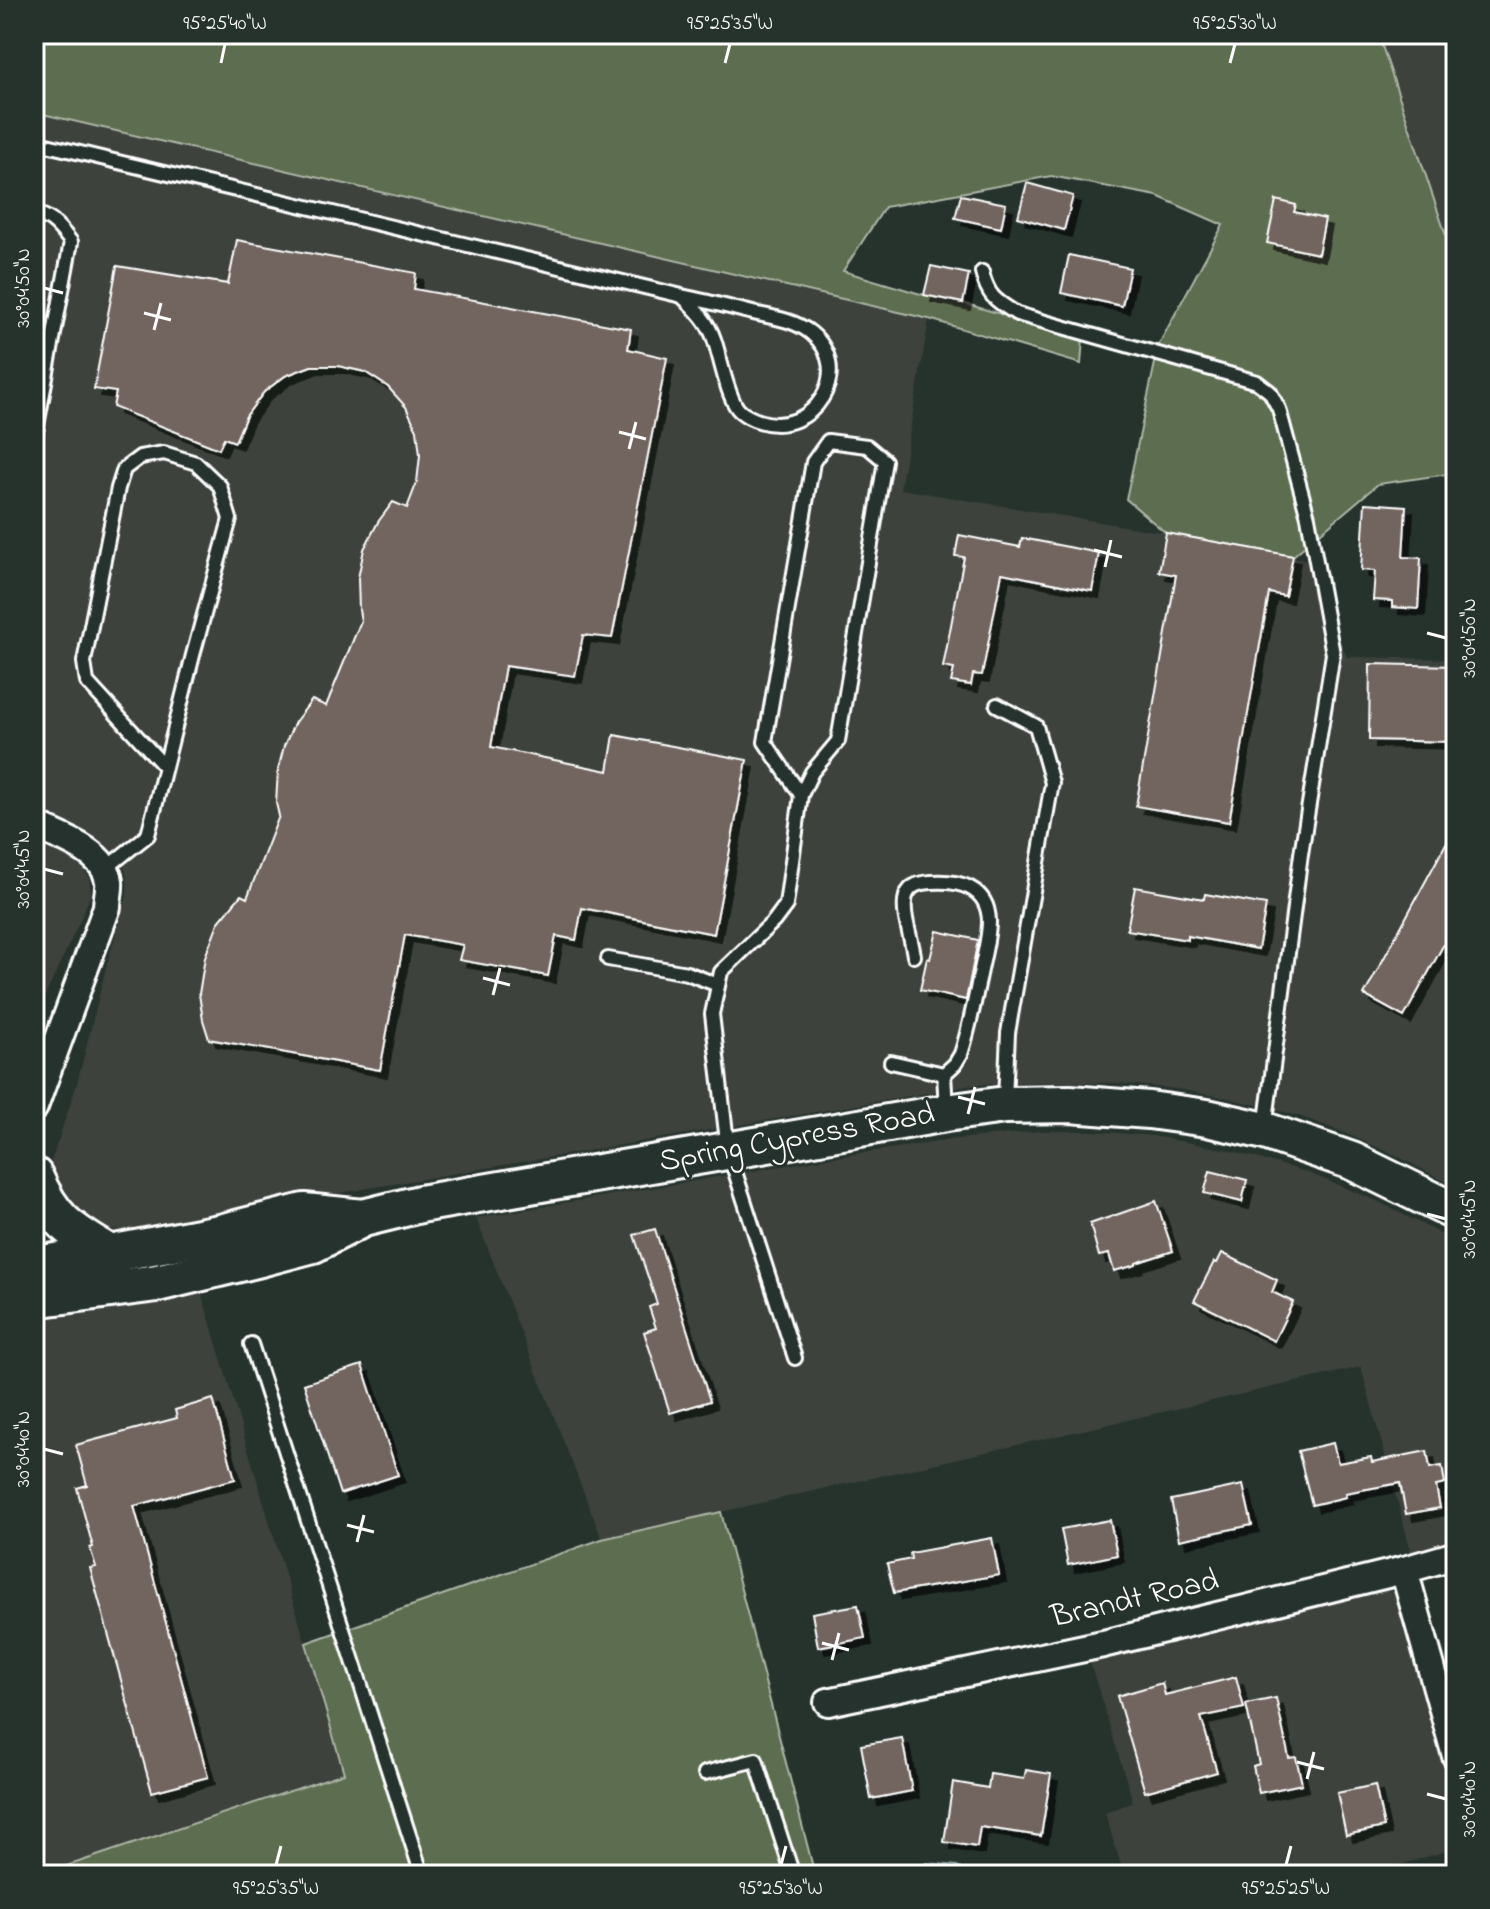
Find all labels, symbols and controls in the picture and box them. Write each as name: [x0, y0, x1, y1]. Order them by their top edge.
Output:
text: 95°25'40"W: [183, 10, 267, 39]
text: 95°25'35"W: [687, 10, 773, 39]
text: 95°25'30"W: [1193, 10, 1277, 39]
text: 30°04'50"N: [10, 248, 39, 328]
text: 30°04'50"N: [1456, 598, 1485, 678]
text: 30°04'45"N: [10, 829, 39, 909]
street label: Spring Cypress Road: [656, 1092, 938, 1186]
text: 30°04'45"N: [1456, 1179, 1485, 1259]
text: 30°04'40"N: [10, 1411, 39, 1487]
street label: Brandt Road: [1045, 1558, 1224, 1642]
text: 30°04'40"N: [1456, 1761, 1485, 1837]
text: 95°25'35"W: [233, 1875, 319, 1904]
text: 95°25'30"W: [739, 1875, 823, 1904]
text: 95°25'25"W: [1242, 1875, 1330, 1904]

